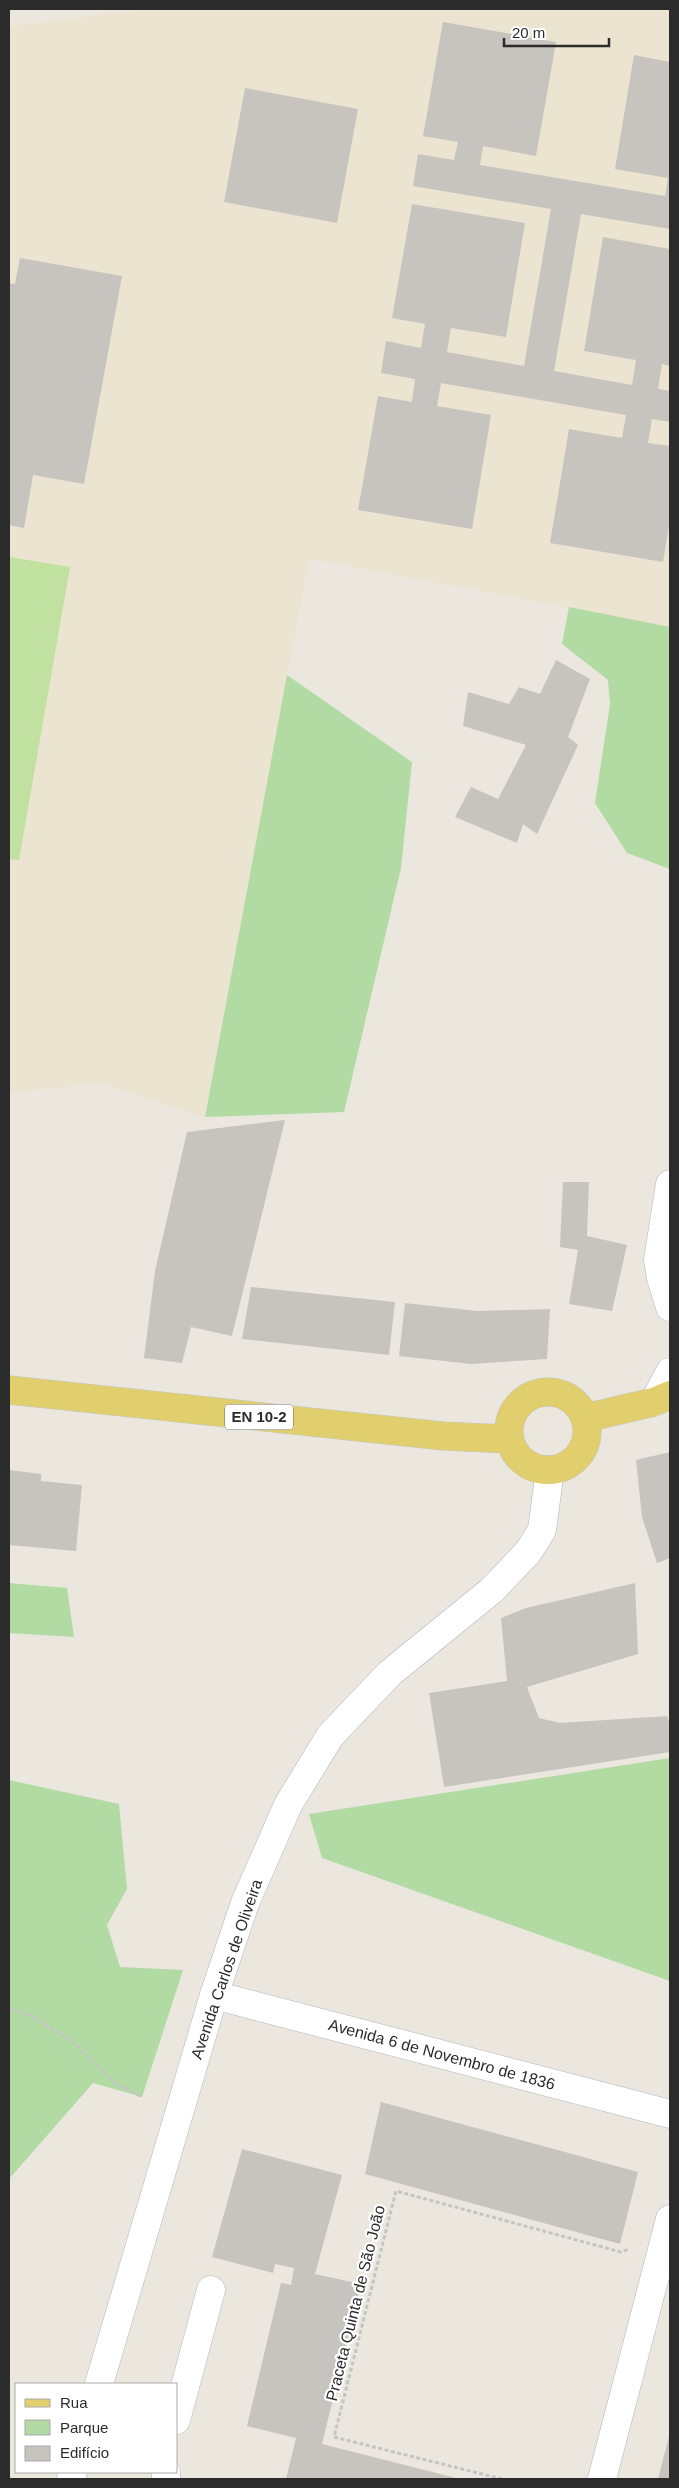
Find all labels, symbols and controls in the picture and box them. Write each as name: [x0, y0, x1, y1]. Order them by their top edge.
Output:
scale bar: [504, 15, 609, 47]
text: 20 m: [512, 24, 545, 41]
road number: EN 10-2: [225, 1404, 293, 1430]
street label: Avenida Carlos de Oliveira: [188, 1877, 265, 2061]
street label: Avenida 6 de Novembro de 1836: [327, 2016, 557, 2093]
street label: Praceta Quinta de São João: [323, 2203, 388, 2403]
legend: [15, 2383, 178, 2473]
text: Rua: [60, 2394, 88, 2411]
text: Parque: [60, 2419, 108, 2436]
text: Edifício: [60, 2444, 109, 2461]

